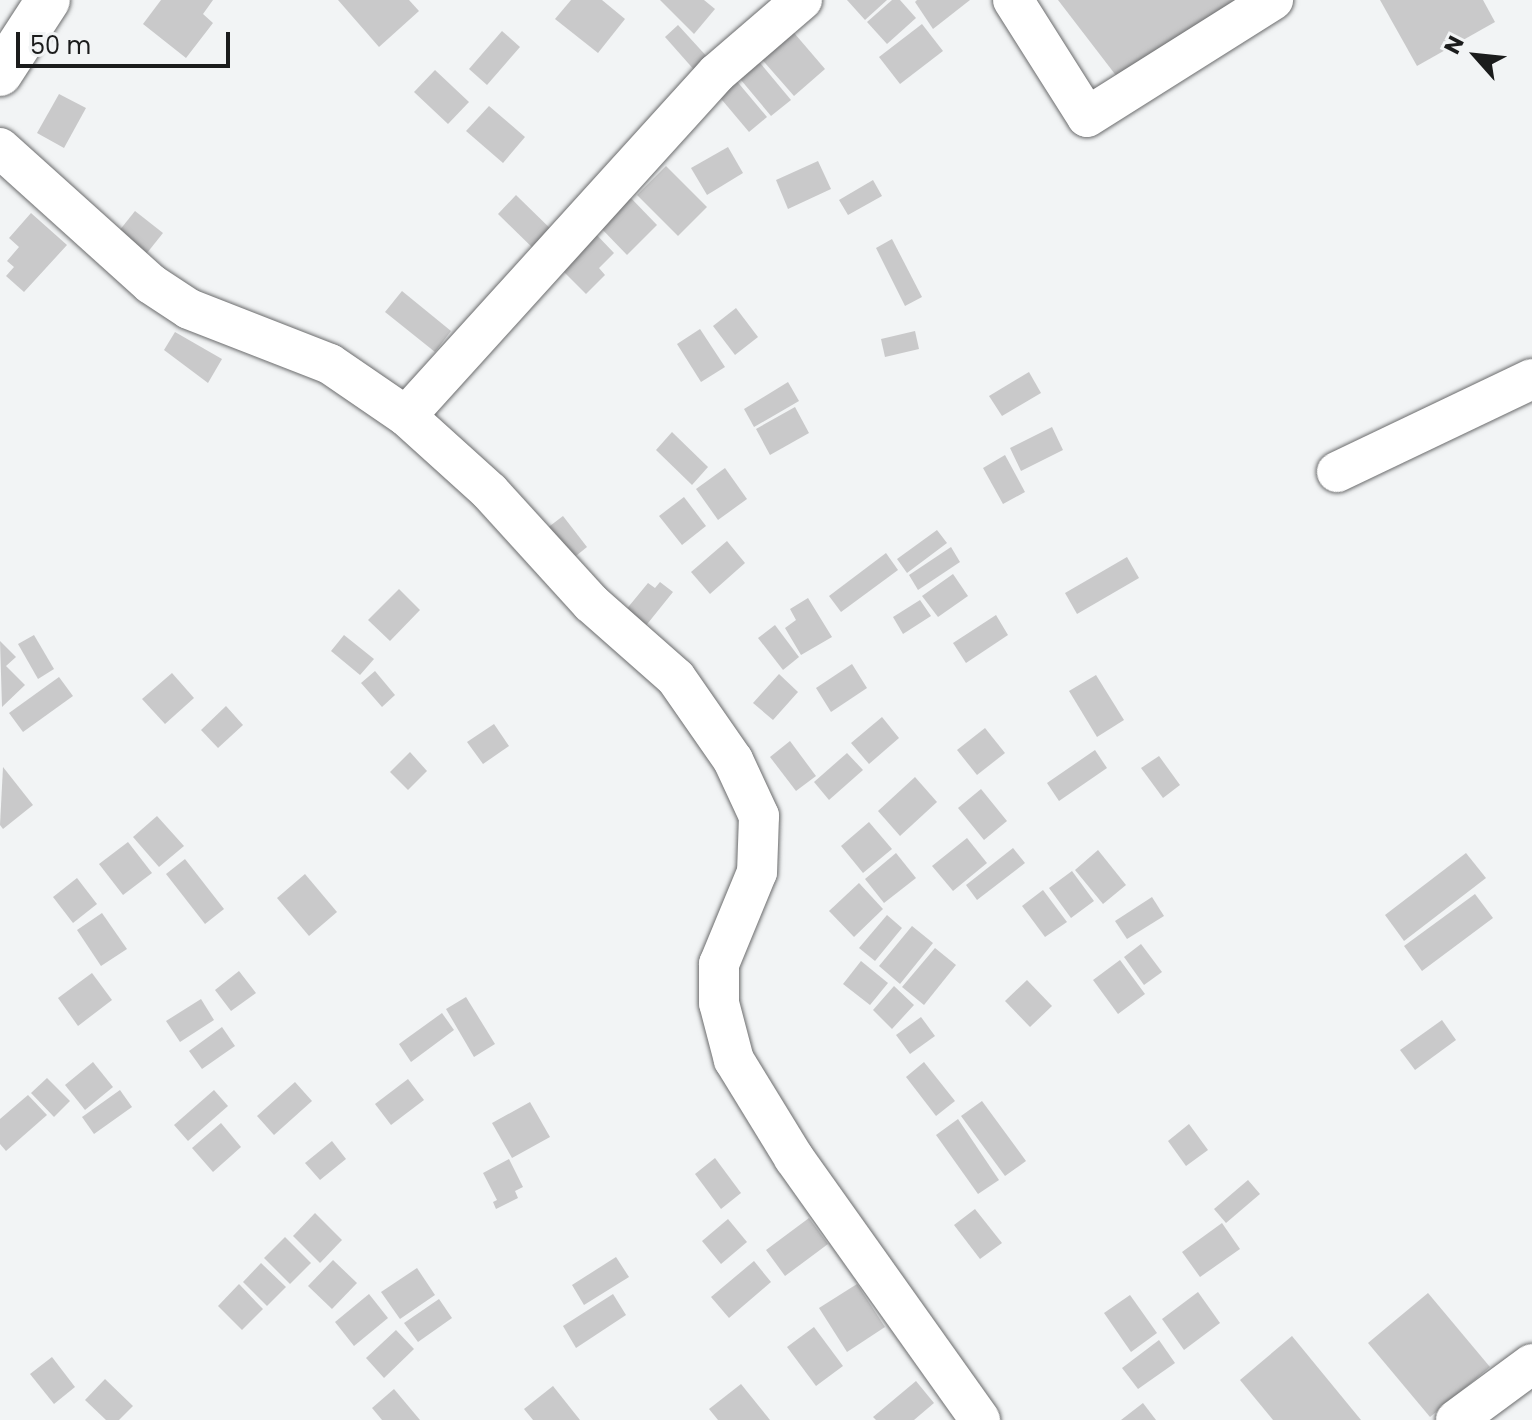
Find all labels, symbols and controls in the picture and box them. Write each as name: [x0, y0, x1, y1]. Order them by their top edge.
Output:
scale bar: [20, 16, 234, 66]
north arrow: [1436, 16, 1516, 96]
text: 50 m: [30, 29, 91, 62]
text: N: [1437, 30, 1472, 59]

